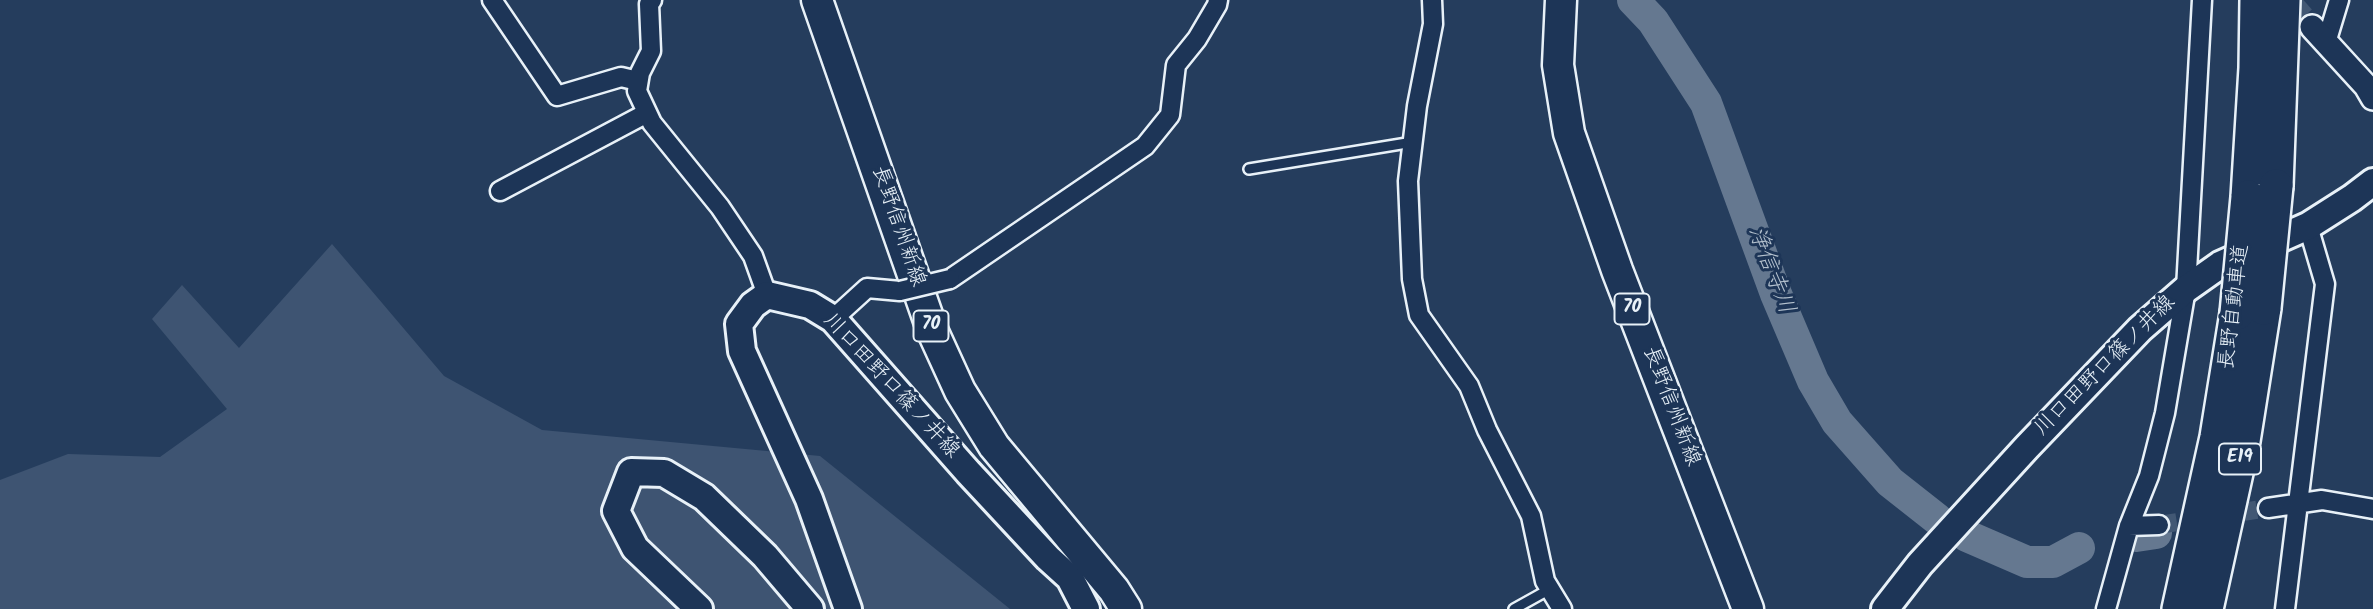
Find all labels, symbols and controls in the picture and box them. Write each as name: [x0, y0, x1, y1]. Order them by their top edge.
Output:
street label: 長野信州新線: [865, 163, 929, 291]
water label: 浄信寺川: [1740, 223, 1798, 319]
street label: 長野自動車道: [2216, 243, 2256, 371]
street label: 川口田野口篠ノ井線: [2030, 291, 2182, 443]
road number: 70: [1614, 294, 1650, 324]
street label: 川口田野口篠ノ井線: [816, 309, 964, 465]
road number: 70: [914, 310, 948, 342]
street label: 長野信州新線: [1636, 344, 1704, 470]
road number: E19: [2219, 444, 2261, 474]

